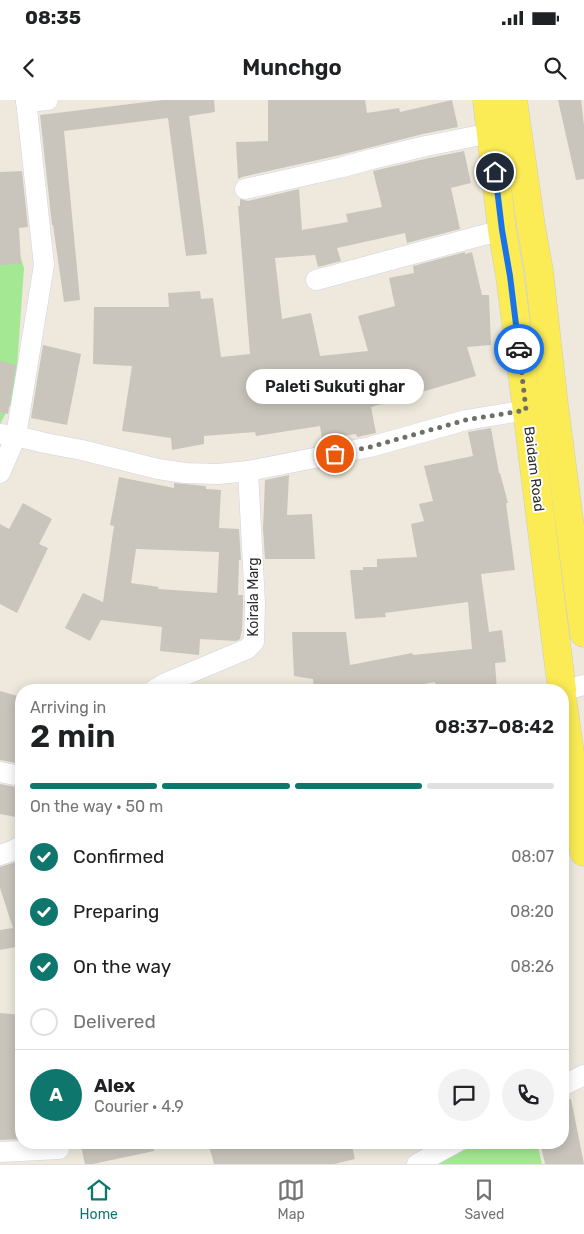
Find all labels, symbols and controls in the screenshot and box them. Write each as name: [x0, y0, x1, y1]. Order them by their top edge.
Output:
text: 08:35: [25, 6, 81, 29]
icon: back: [15, 54, 43, 82]
text: Munchgo: [242, 54, 342, 81]
icon: search: [541, 54, 569, 82]
pin: [474, 151, 516, 193]
icon: home: [481, 158, 509, 186]
courier: [494, 324, 544, 374]
icon: car: [505, 335, 533, 363]
callout: Paleti Sukuti ghar: [246, 369, 424, 404]
text: Paleti Sukuti ghar: [265, 377, 405, 396]
street label: Baidam Road: [520, 425, 548, 513]
pin: [314, 433, 356, 475]
icon: bag: [321, 440, 349, 468]
street label: Koirala Marg: [245, 557, 262, 637]
text: Arriving in: [30, 698, 106, 717]
text: 08:37–08:42: [435, 715, 554, 738]
text: 2 min: [30, 717, 115, 755]
text: On the way · 50 m: [30, 797, 163, 816]
icon: check: [30, 843, 58, 871]
text: Confirmed: [73, 845, 164, 868]
text: 08:07: [511, 847, 554, 866]
icon: check: [30, 898, 58, 926]
text: Preparing: [73, 900, 159, 923]
text: 08:20: [510, 902, 554, 921]
icon: check: [30, 953, 58, 981]
text: On the way: [73, 955, 171, 978]
text: 08:26: [511, 957, 554, 976]
text: Delivered: [73, 1010, 156, 1033]
button: chat: [438, 1069, 490, 1121]
button: phone: [502, 1069, 554, 1121]
text: Alex: [94, 1074, 135, 1097]
text: A: [49, 1083, 63, 1106]
text: Courier · 4.9: [94, 1097, 184, 1116]
tab: Home: [80, 1176, 118, 1223]
tab: Map: [277, 1176, 305, 1223]
tab: Saved: [464, 1176, 504, 1223]

